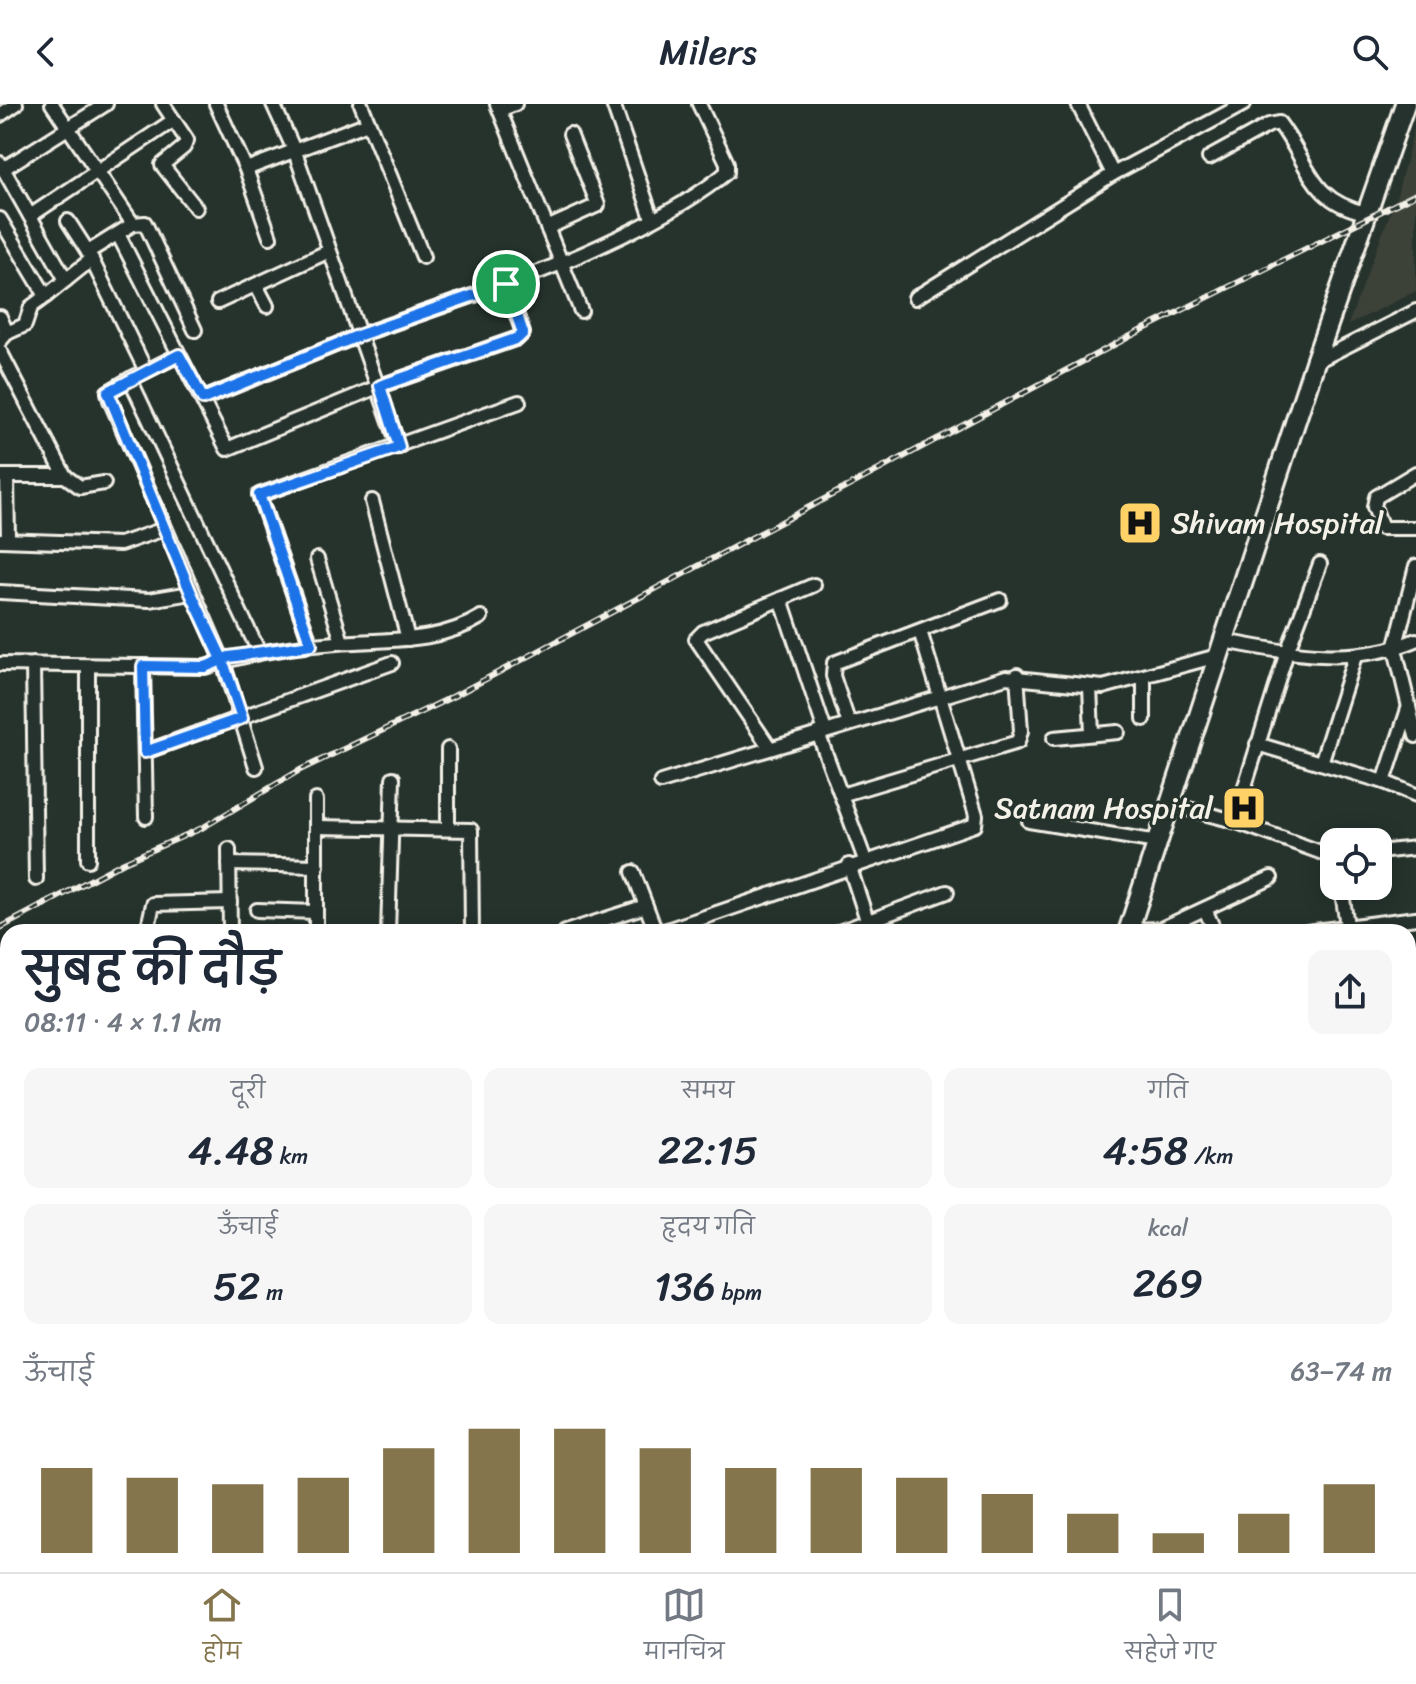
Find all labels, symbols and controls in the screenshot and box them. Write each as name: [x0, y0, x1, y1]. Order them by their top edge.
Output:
text: Milers: [659, 20, 757, 84]
icon: back: [24, 30, 68, 74]
icon: search: [1348, 30, 1392, 74]
pin: [472, 250, 540, 318]
icon: arrive: [484, 262, 528, 306]
place label: Shivam Hospital: [1171, 496, 1385, 550]
hospital icon: Shivam Hospital: [1116, 499, 1164, 547]
place label: Satnam Hospital: [994, 781, 1214, 835]
hospital icon: Satnam Hospital: [1220, 784, 1268, 832]
map controls: [1320, 828, 1392, 900]
button: locate: [1320, 828, 1392, 900]
text: सुबह की दौड़: [24, 930, 280, 1008]
button: share: [1308, 950, 1392, 1034]
text: 08:11 · 4 × 1.1 km: [24, 999, 222, 1045]
text: दूरी: [231, 1071, 265, 1110]
text: समय: [682, 1071, 734, 1110]
text: गति: [1148, 1071, 1188, 1110]
text: 4.48: [188, 1115, 274, 1186]
text: 22:15: [658, 1115, 758, 1186]
text: 4:58: [1103, 1115, 1188, 1186]
text: km: [274, 1137, 308, 1176]
text: /km: [1188, 1137, 1233, 1176]
text: ऊँचाई: [218, 1207, 278, 1246]
text: हृदय गति: [661, 1207, 755, 1246]
text: kcal: [1148, 1209, 1188, 1248]
text: 269: [1133, 1248, 1203, 1319]
text: 52: [213, 1251, 260, 1322]
text: 136: [654, 1251, 716, 1322]
text: m: [260, 1273, 283, 1312]
text: bpm: [716, 1273, 762, 1312]
text: 63–74 m: [1290, 1348, 1392, 1394]
text: ऊँचाई: [24, 1349, 94, 1395]
tab: होम: [200, 1583, 244, 1676]
tab: मानचित्र: [644, 1583, 725, 1676]
tab: सहेजे गए: [1125, 1583, 1216, 1676]

